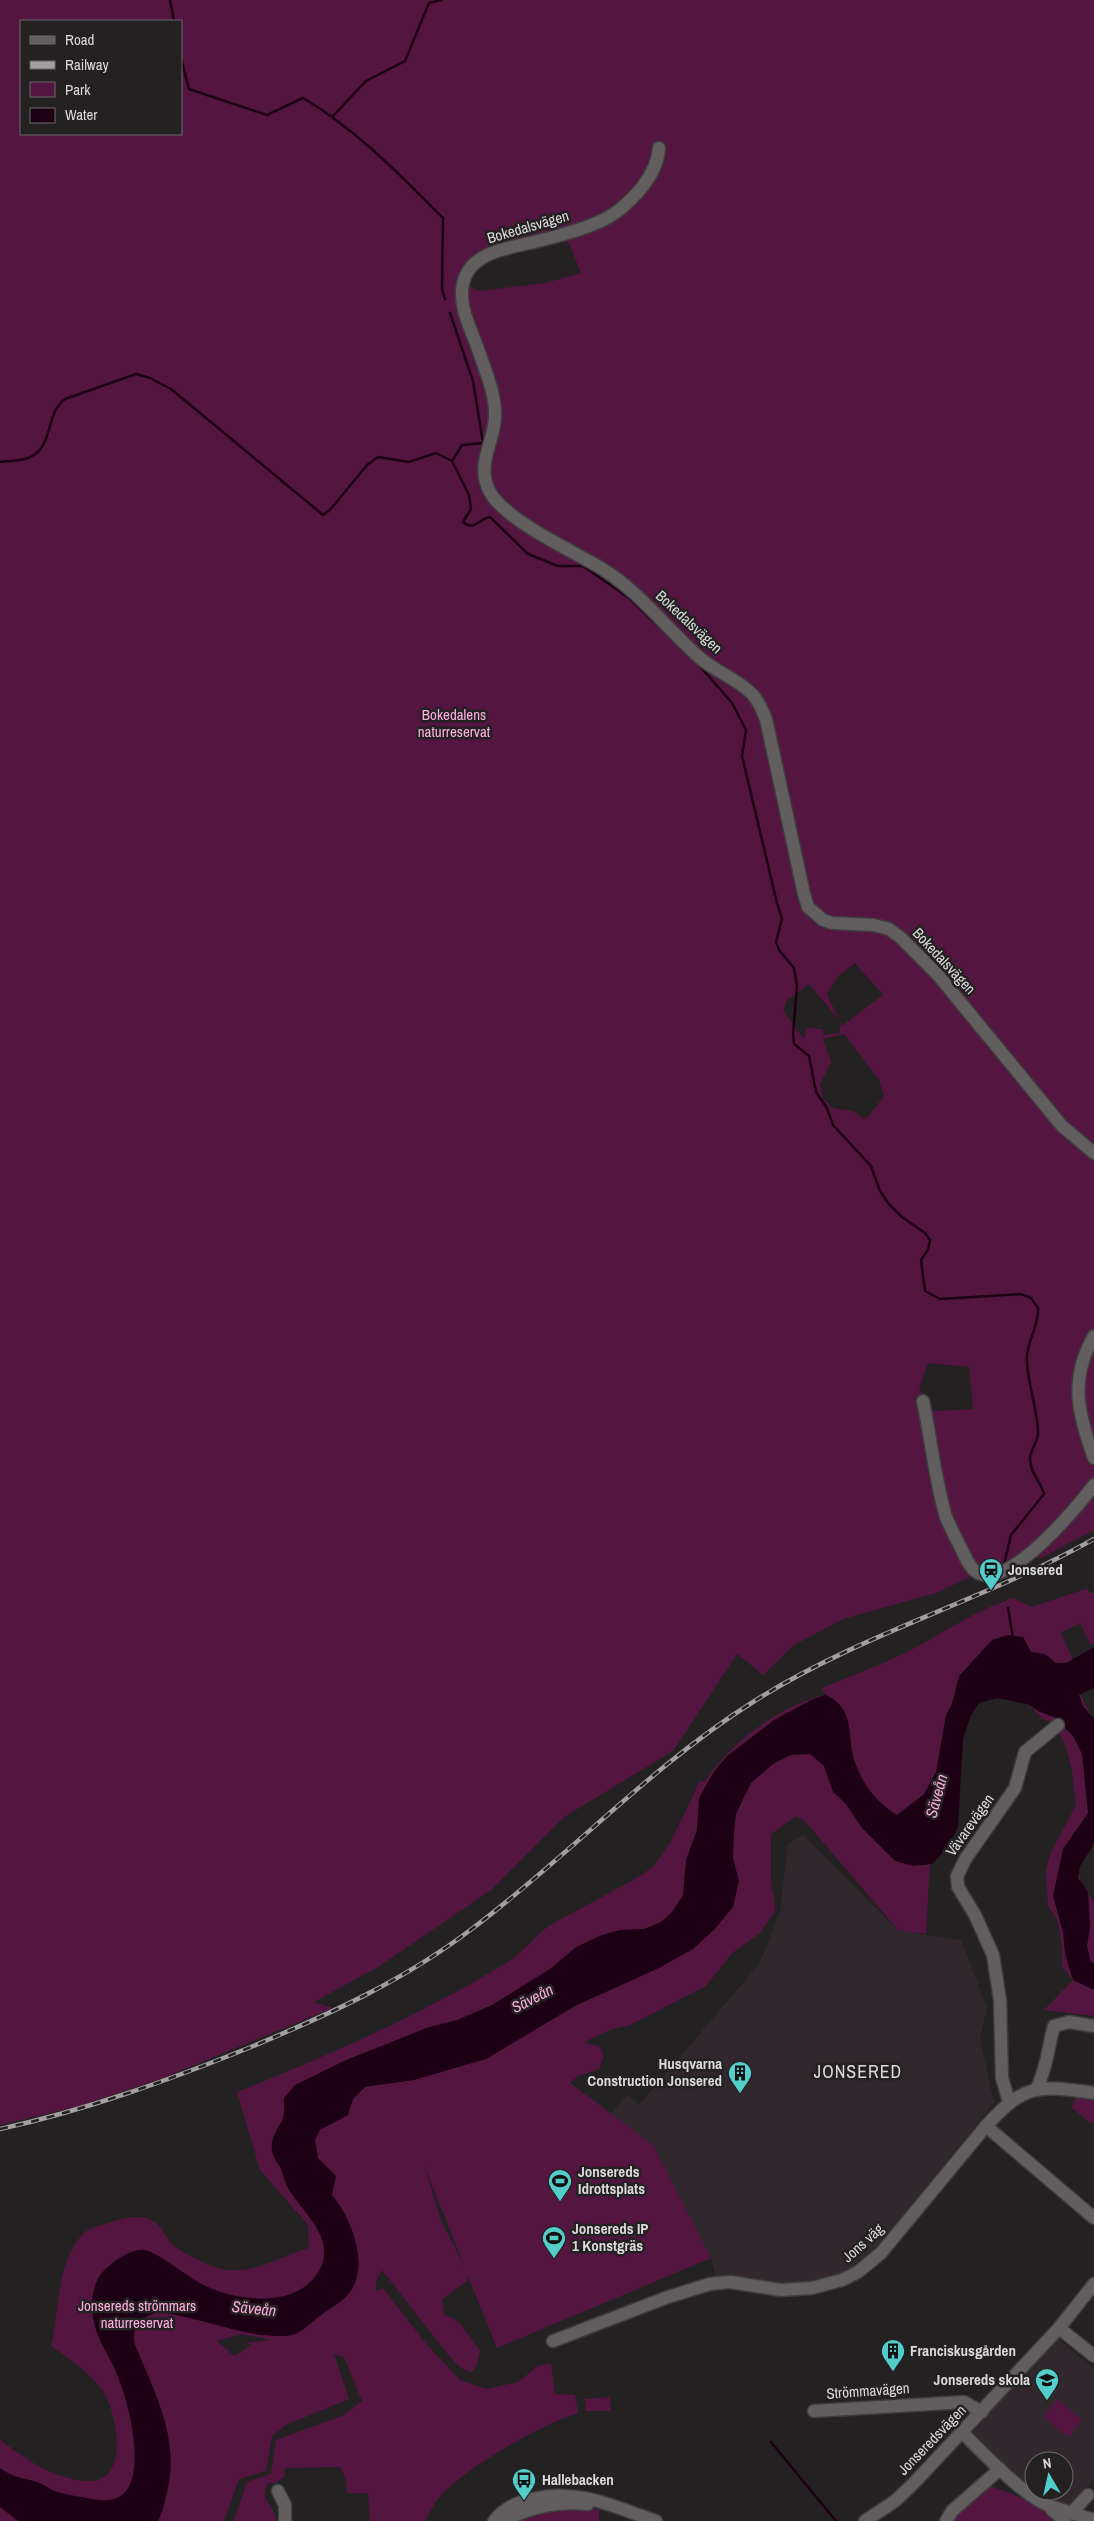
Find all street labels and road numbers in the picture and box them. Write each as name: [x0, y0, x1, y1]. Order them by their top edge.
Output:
street label: Bokedalsvägen: [485, 205, 571, 248]
street label: Bokedalsvägen: [651, 585, 727, 658]
street label: Bokedalsvägen: [908, 923, 981, 999]
street label: Vävarevägen: [940, 1789, 999, 1860]
street label: Jons väg: [837, 2218, 888, 2267]
street label: Strömmavägen: [826, 2377, 910, 2404]
street label: Jonseredsvägen: [893, 2400, 971, 2479]

